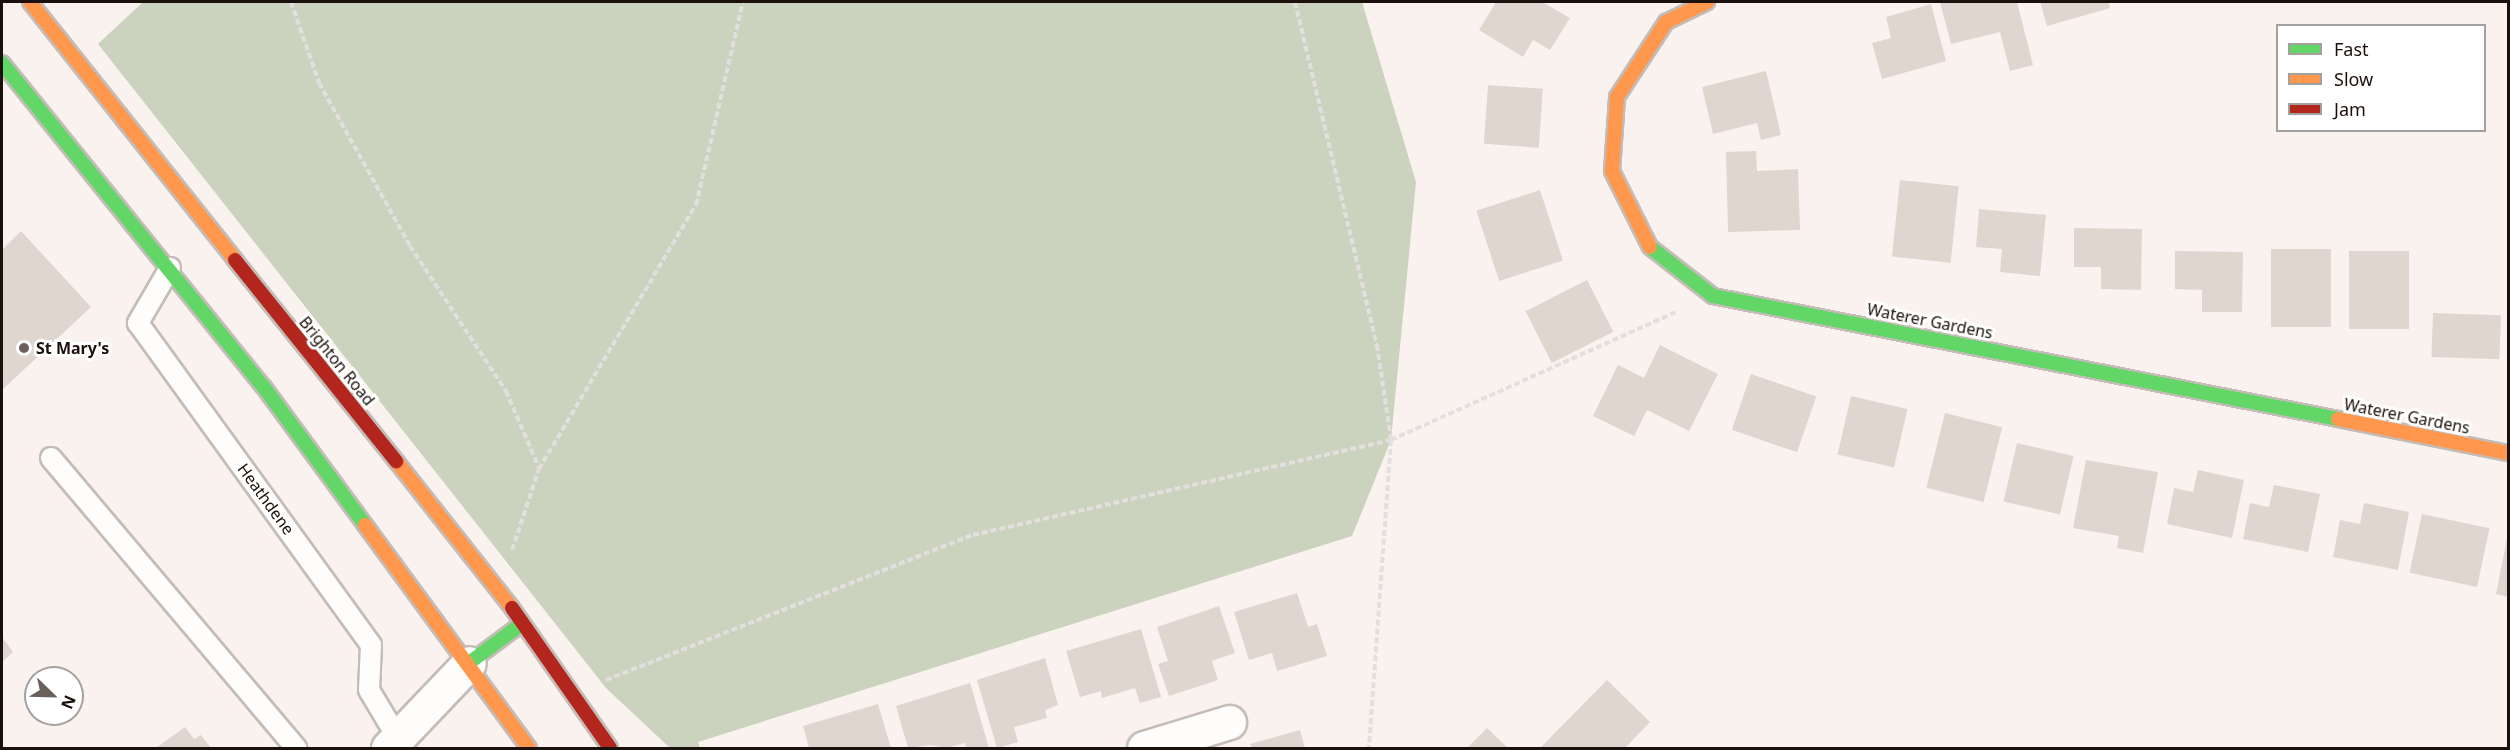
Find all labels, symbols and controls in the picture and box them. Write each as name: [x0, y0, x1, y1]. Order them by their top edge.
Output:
legend: [2276, 24, 2486, 132]
text: Fast: [2334, 37, 2369, 61]
text: Slow: [2334, 67, 2373, 91]
text: Jam: [2334, 97, 2366, 121]
street label: Waterer Gardens: [1865, 299, 1995, 343]
street label: Brighton Road: [295, 313, 379, 409]
place label: St Mary's: [36, 338, 109, 358]
marker: St Mary's: [17, 341, 31, 355]
street label: Waterer Gardens: [2342, 394, 2472, 438]
street label: Heathdene: [234, 460, 298, 538]
north arrow: [24, 666, 84, 726]
text: N: [56, 692, 81, 713]

